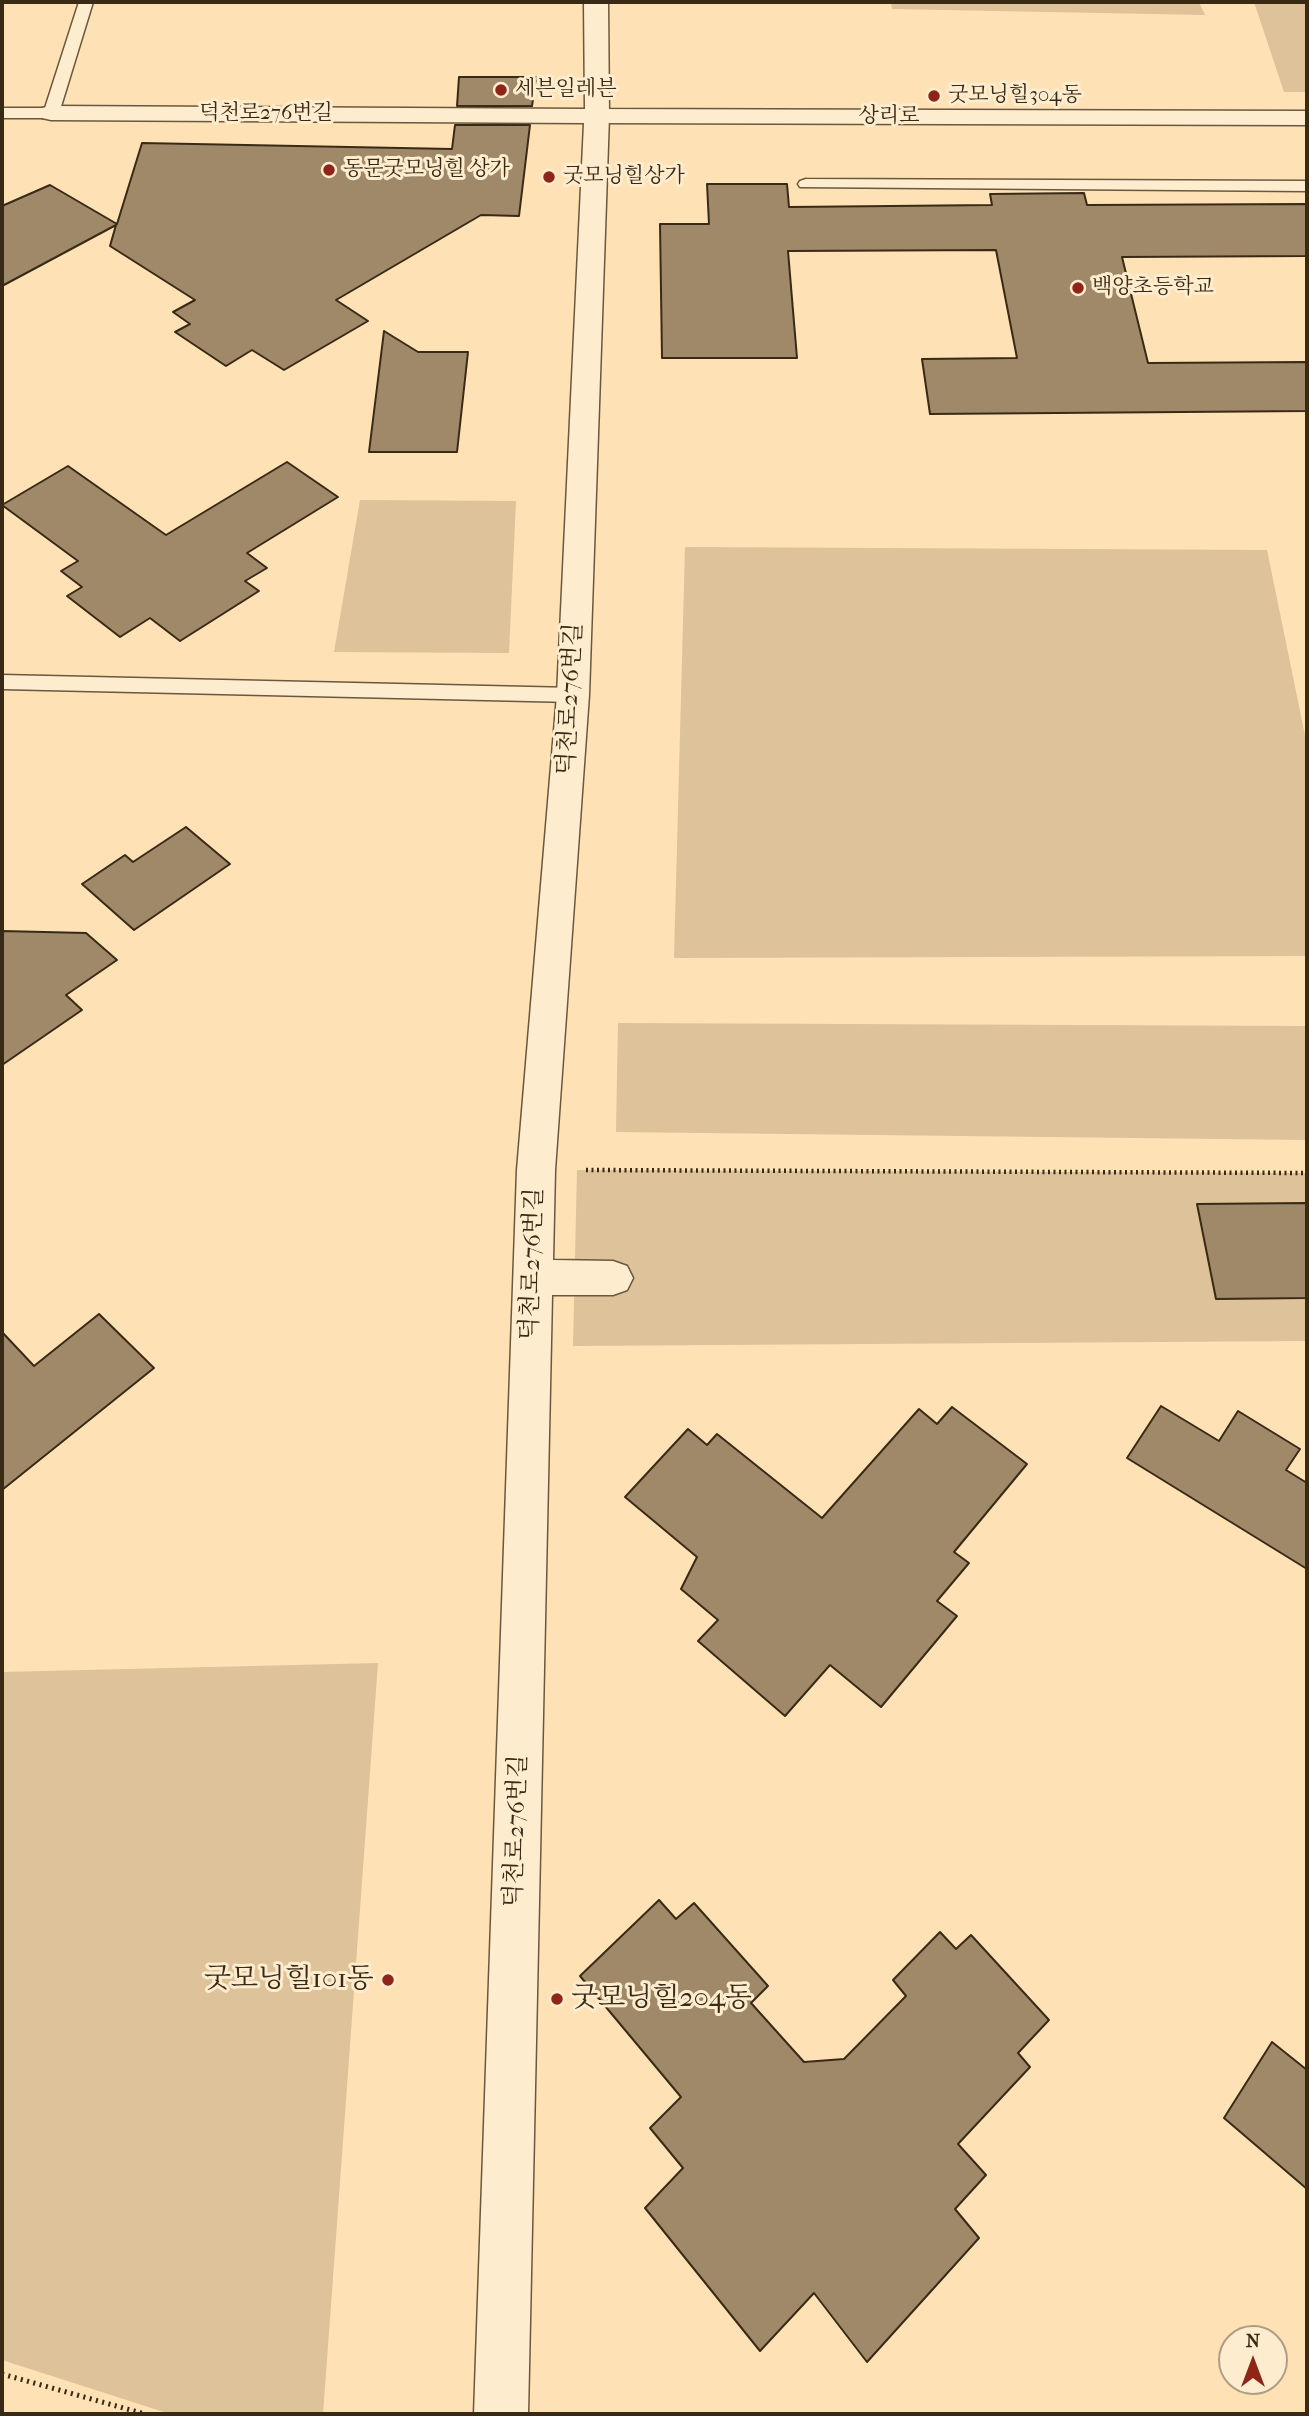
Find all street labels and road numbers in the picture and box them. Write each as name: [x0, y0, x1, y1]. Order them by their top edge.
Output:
street label: 덕천로276번길: [199, 101, 333, 127]
street label: 상리로: [859, 104, 919, 130]
street label: 덕천로276번길: [553, 622, 589, 776]
street label: 덕천로276번길: [516, 1187, 550, 1341]
street label: 덕천로276번길: [500, 1754, 534, 1908]

